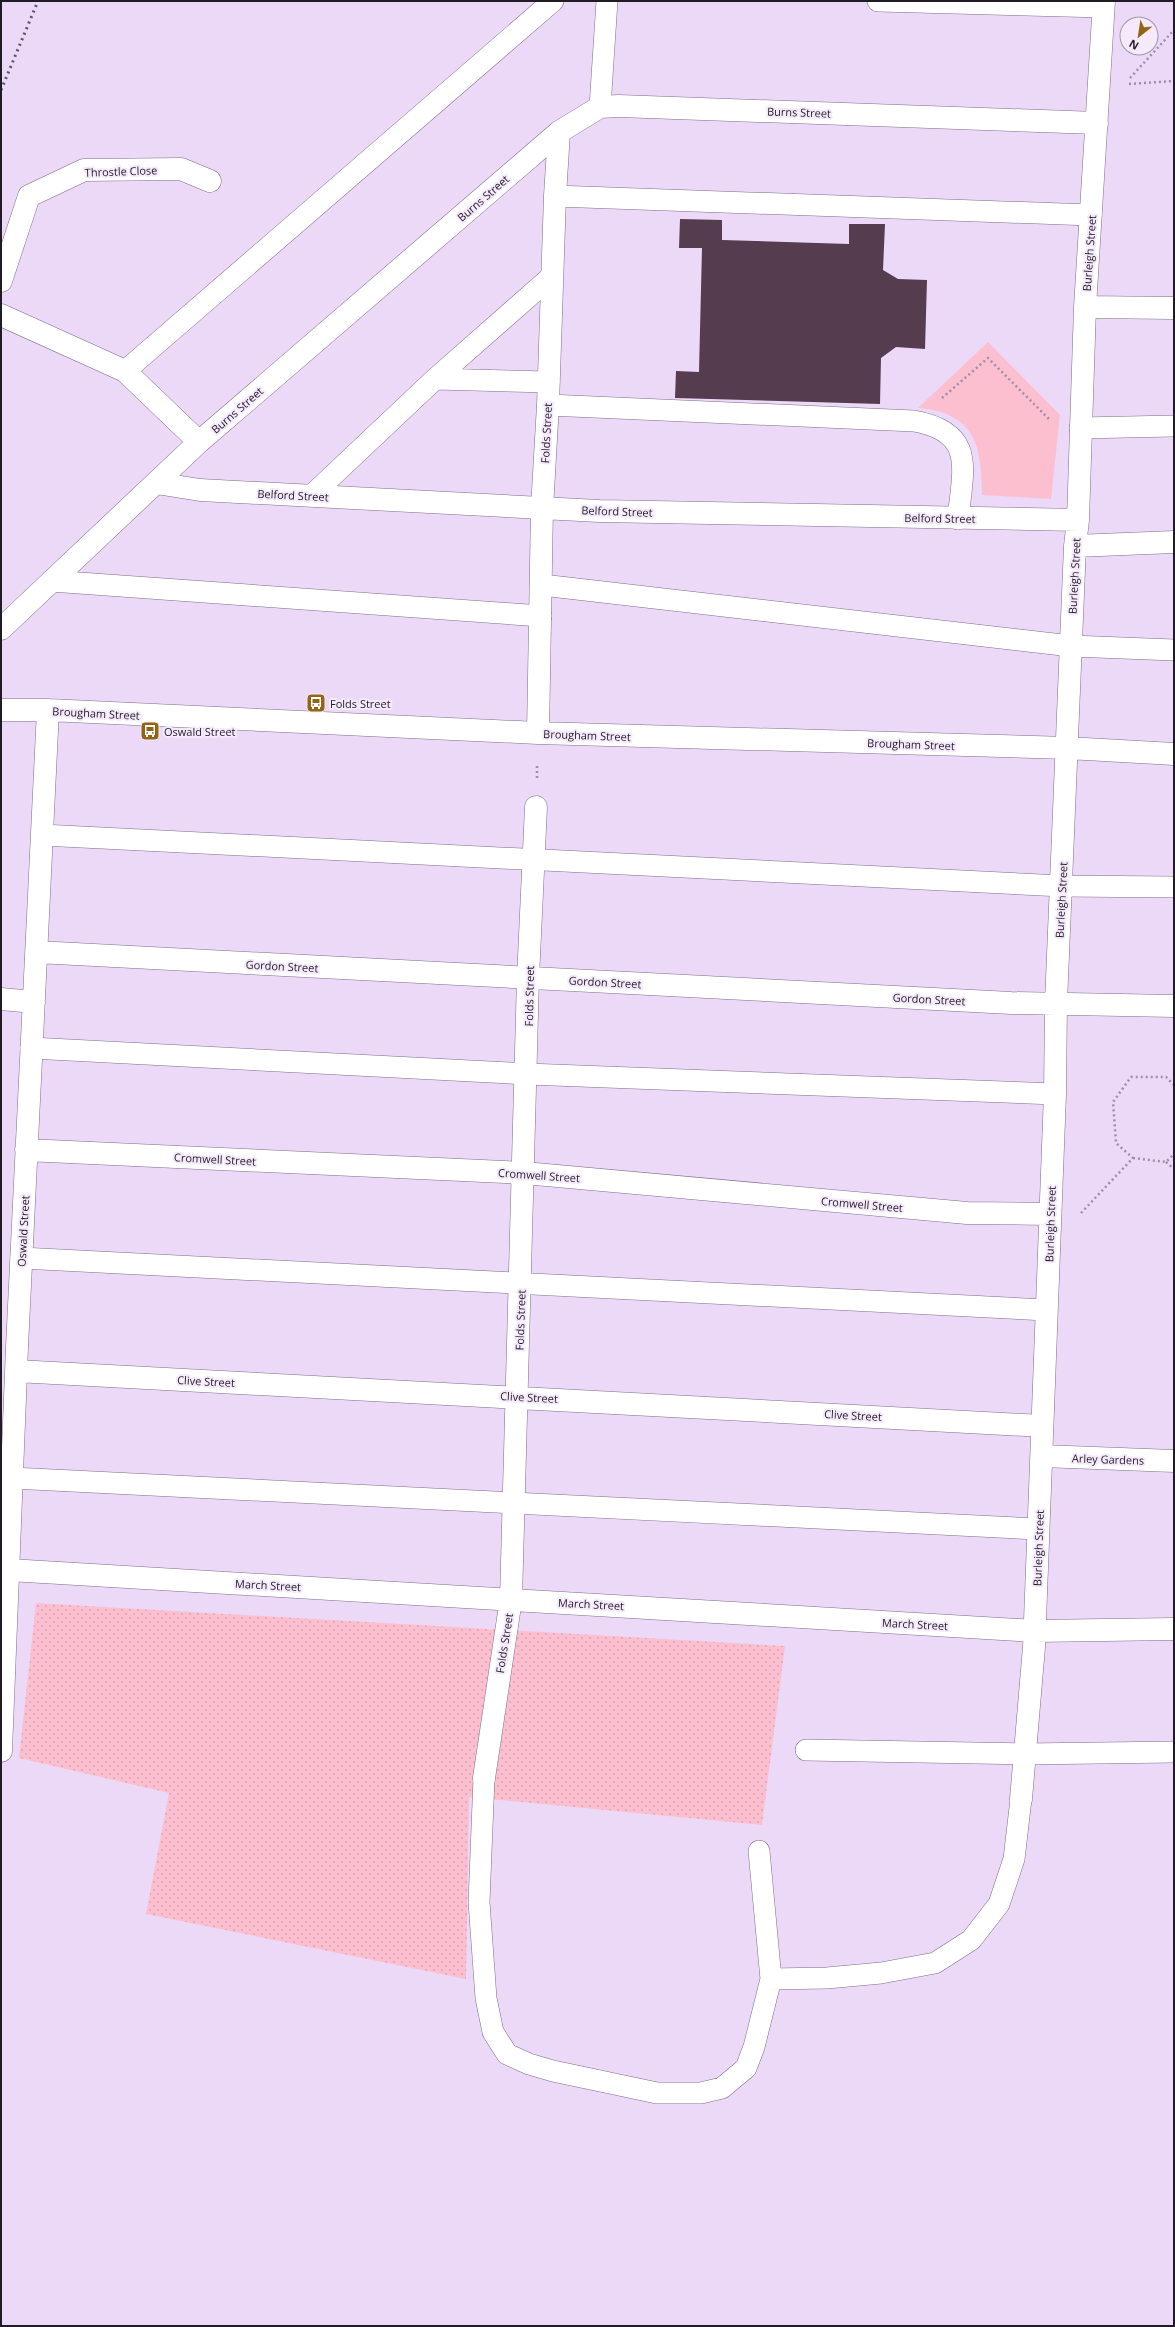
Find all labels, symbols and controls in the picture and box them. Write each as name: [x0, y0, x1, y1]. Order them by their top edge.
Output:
north arrow: [1119, 16, 1159, 56]
text: N: [1126, 36, 1141, 54]
street label: Burns Street: [767, 103, 831, 121]
street label: Throstle Close: [84, 162, 158, 180]
street label: Burns Street: [454, 171, 512, 225]
street label: Burleigh Street: [1079, 214, 1099, 292]
street label: Burns Street: [208, 383, 266, 437]
street label: Folds Street: [537, 402, 555, 464]
street label: Belford Street: [257, 486, 329, 504]
street label: Belford Street: [581, 502, 653, 520]
street label: Belford Street: [904, 510, 976, 526]
street label: Burleigh Street: [1065, 537, 1083, 615]
bus stop icon: Folds Street: [305, 692, 327, 714]
place label: Folds Street: [330, 696, 391, 711]
street label: Brougham Street: [52, 703, 140, 723]
bus stop icon: Oswald Street: [139, 720, 161, 742]
place label: Oswald Street: [164, 724, 236, 739]
street label: Brougham Street: [543, 726, 631, 744]
street label: Brougham Street: [867, 735, 955, 753]
street label: Burleigh Street: [1052, 861, 1070, 939]
street label: Gordon Street: [245, 957, 319, 975]
street label: Folds Street: [521, 965, 537, 1026]
street label: Gordon Street: [568, 973, 642, 991]
street label: Gordon Street: [892, 990, 966, 1008]
street label: Cromwell Street: [174, 1149, 256, 1169]
street label: Cromwell Street: [498, 1165, 581, 1185]
street label: Burleigh Street: [1041, 1186, 1059, 1262]
street label: Cromwell Street: [820, 1193, 904, 1215]
street label: Oswald Street: [14, 1195, 32, 1267]
street label: Folds Street: [511, 1289, 529, 1351]
street label: Clive Street: [177, 1372, 235, 1390]
street label: Clive Street: [500, 1388, 558, 1406]
street label: Clive Street: [824, 1406, 882, 1424]
street label: Arley Gardens: [1072, 1450, 1144, 1468]
street label: Burleigh Street: [1029, 1510, 1047, 1586]
street label: March Street: [235, 1576, 301, 1594]
street label: March Street: [558, 1595, 624, 1613]
street label: Folds Street: [492, 1612, 516, 1674]
street label: March Street: [882, 1615, 948, 1633]

